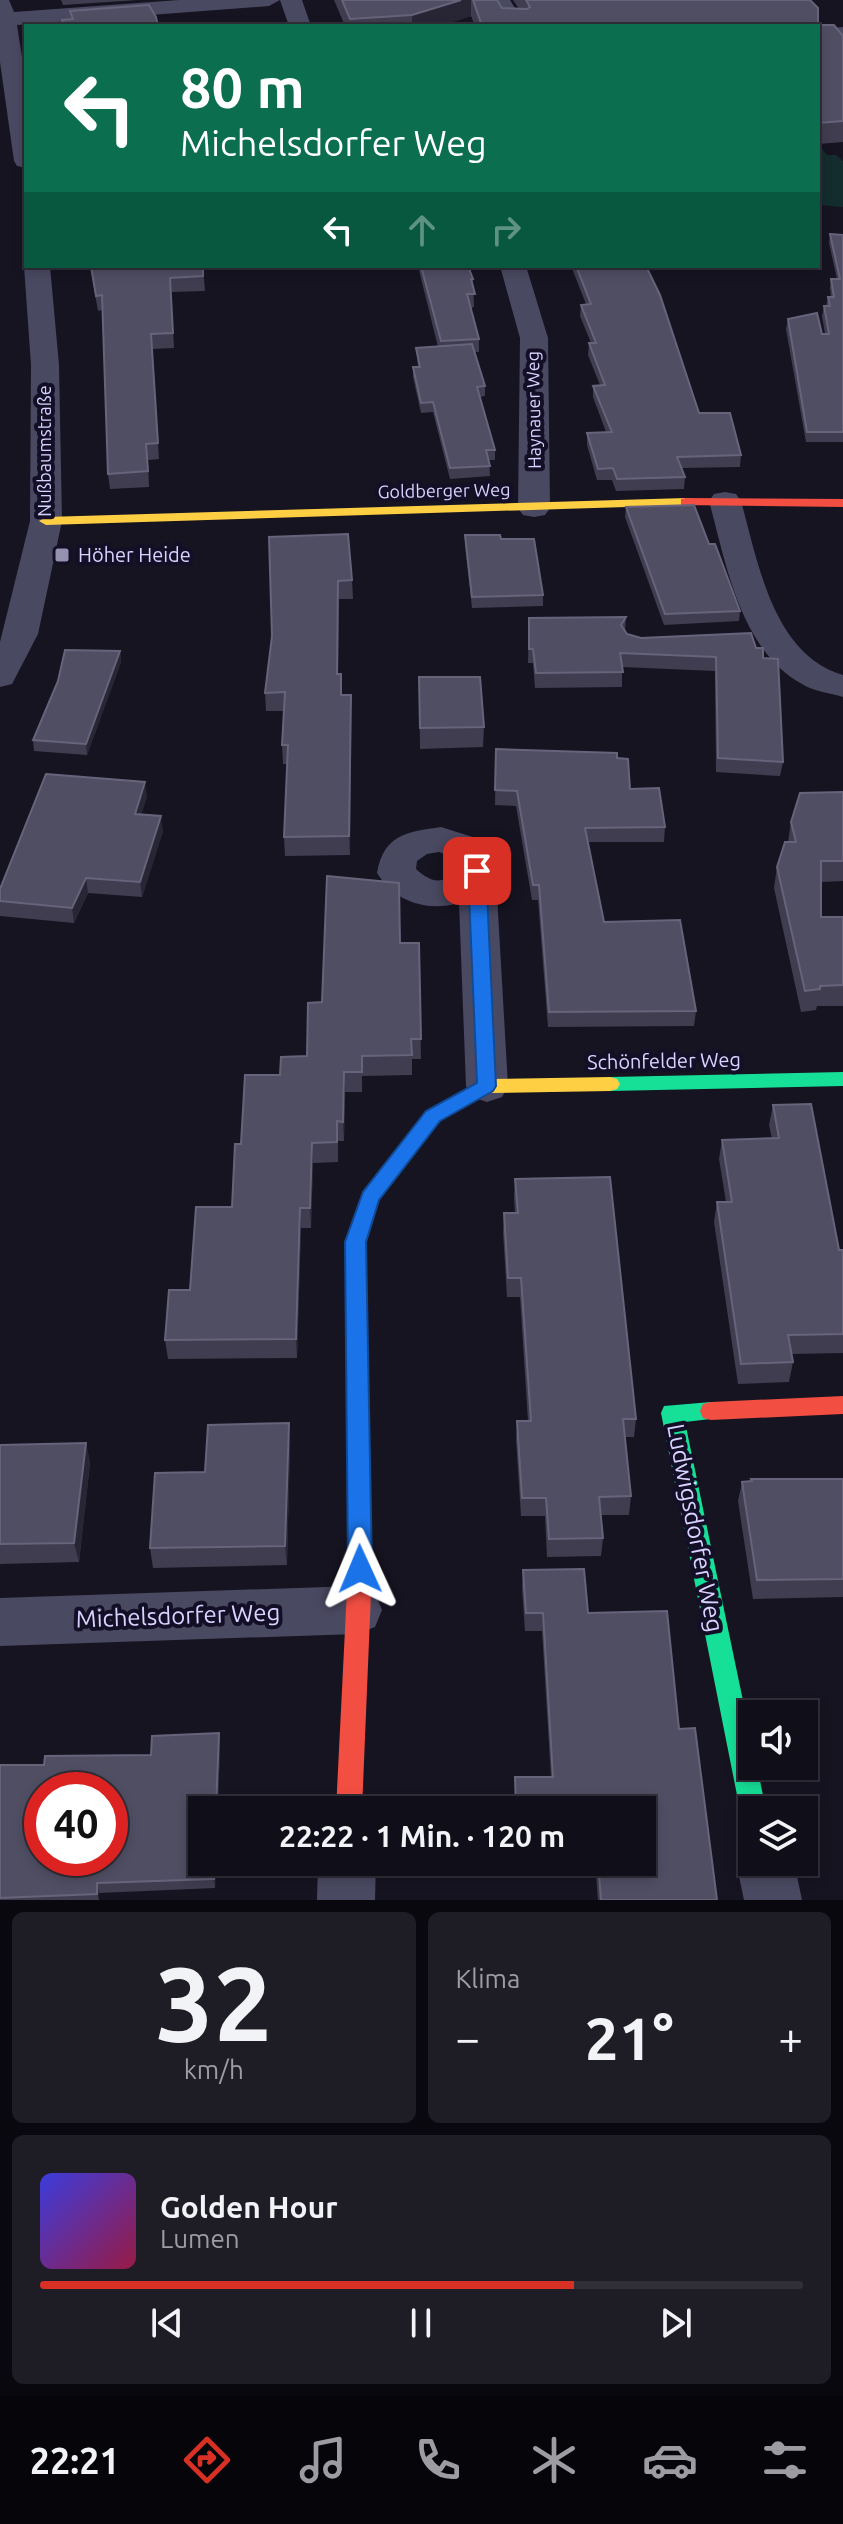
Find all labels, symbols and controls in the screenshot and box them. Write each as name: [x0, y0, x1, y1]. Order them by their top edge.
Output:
icon: left: [48, 56, 152, 160]
text: 80 m: [180, 56, 305, 119]
text: Michelsdorfer Weg: [180, 122, 487, 163]
icon: left: [316, 208, 360, 252]
icon: ahead: [400, 208, 444, 252]
icon: right: [484, 208, 528, 252]
street label: Haynauer Weg: [522, 351, 544, 469]
street label: Nußbaumstraße: [34, 385, 54, 517]
street label: Goldberger Weg: [377, 479, 511, 501]
place label: Höher Heide: [78, 543, 191, 566]
marker: Höher Heide: [53, 546, 71, 564]
pin: [443, 837, 511, 905]
icon: arrive: [455, 849, 499, 893]
street label: Schönfelder Weg: [587, 1048, 741, 1073]
street label: Ludwigsdorfer Weg: [662, 1421, 729, 1634]
position arrow: [318, 1527, 402, 1611]
street label: Michelsdorfer Weg: [75, 1598, 281, 1633]
map controls: [738, 1700, 818, 1876]
button: sound: [738, 1700, 818, 1780]
speed limit sign: 40: [24, 1772, 128, 1876]
button: layers: [738, 1796, 818, 1876]
text: 22:22 · 1 Min. · 120 m: [279, 1819, 565, 1853]
text: 32: [155, 1944, 272, 2061]
text: Klima: [456, 1964, 520, 1993]
text: 21°: [585, 2004, 674, 2071]
text: −: [456, 2013, 480, 2062]
text: +: [778, 2013, 803, 2062]
text: km/h: [184, 2055, 244, 2084]
text: Golden Hour: [160, 2190, 338, 2224]
text: Lumen: [160, 2224, 240, 2253]
icon: previous: [145, 2301, 189, 2345]
icon: pause: [399, 2301, 443, 2345]
icon: next: [654, 2301, 698, 2345]
icon: directions: [179, 2432, 235, 2488]
icon: music: [295, 2432, 351, 2488]
icon: phone: [410, 2432, 466, 2488]
icon: climate: [526, 2432, 582, 2488]
icon: car: [642, 2432, 698, 2488]
icon: filters: [757, 2432, 813, 2488]
text: 22:21: [30, 2440, 120, 2481]

